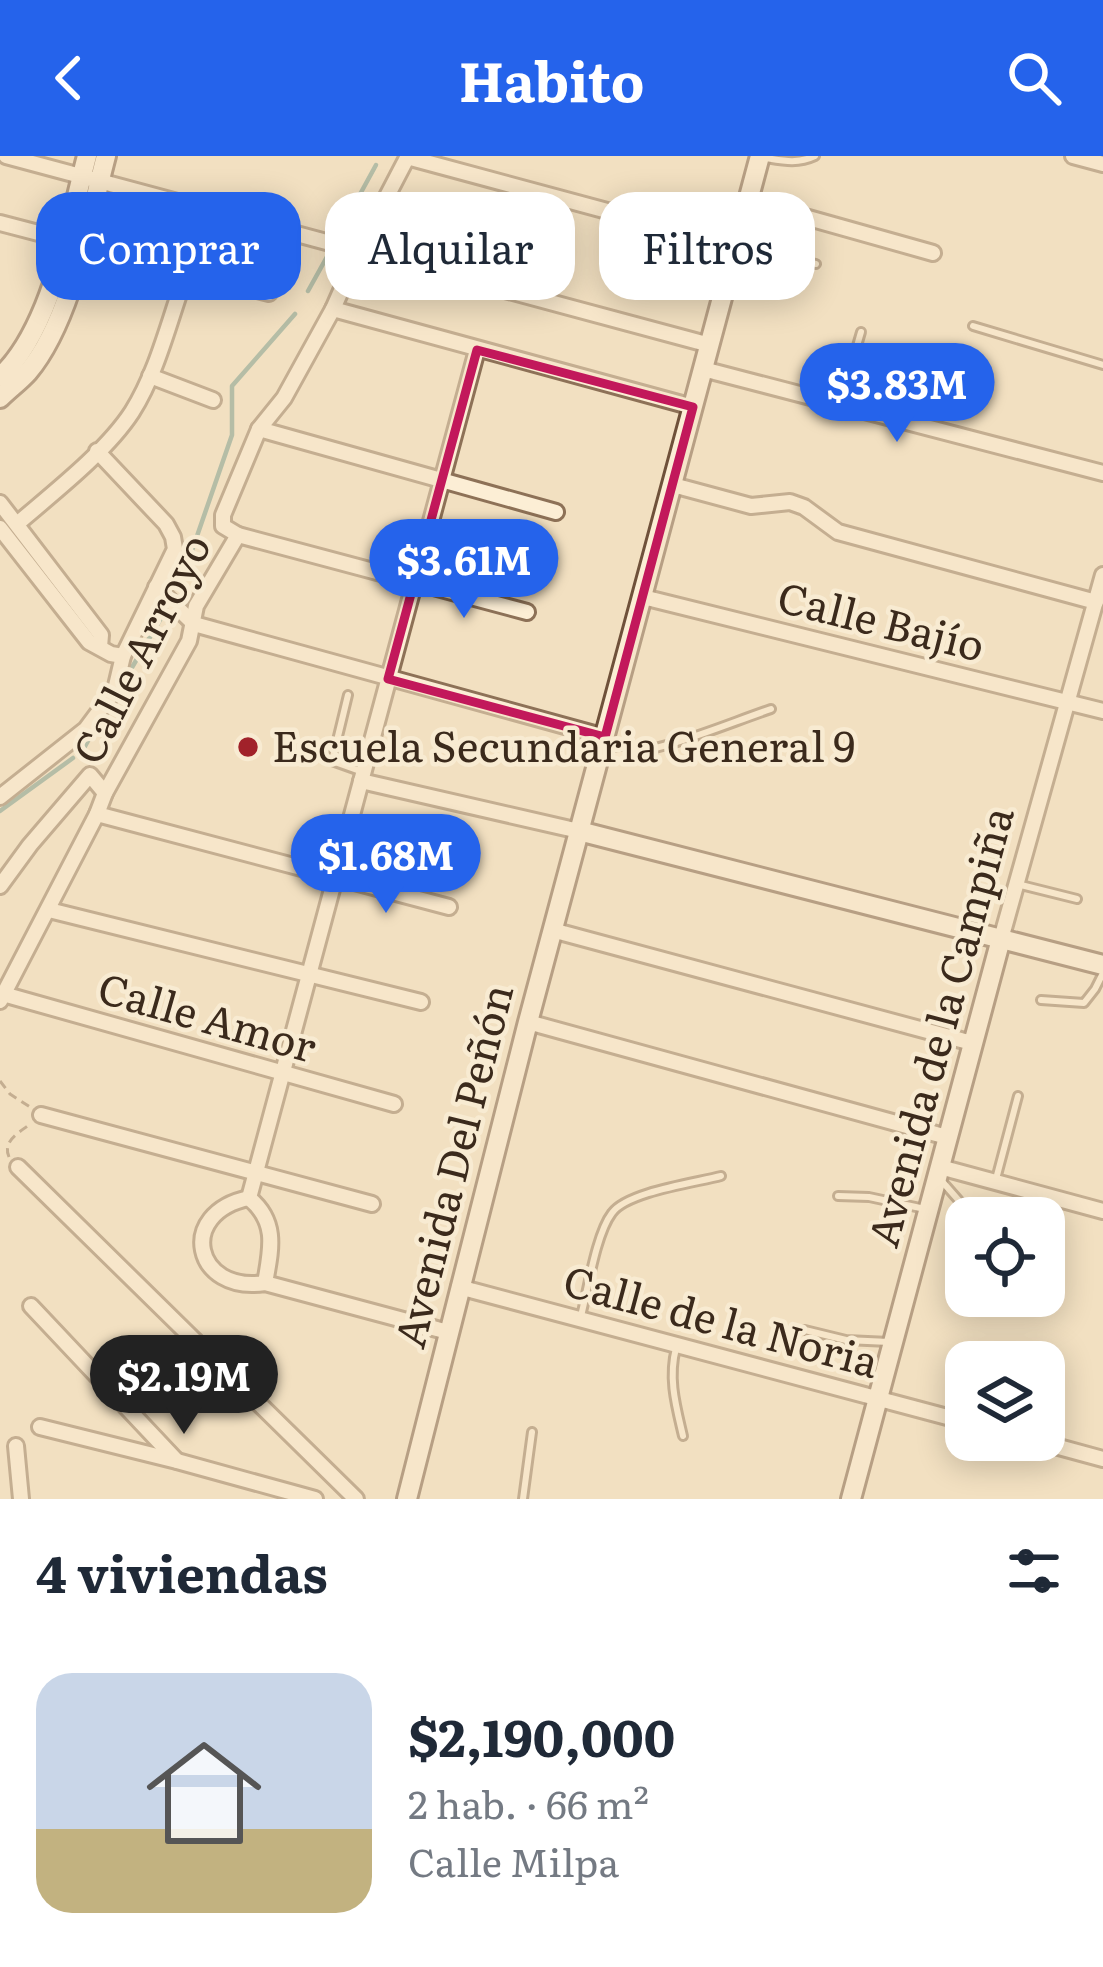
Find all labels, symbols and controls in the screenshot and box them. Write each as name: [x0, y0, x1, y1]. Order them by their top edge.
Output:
text: Habito: [459, 38, 644, 119]
icon: back: [36, 45, 102, 111]
icon: search: [1001, 45, 1067, 111]
chip: Comprar: [36, 192, 301, 300]
chip: Alquilar: [325, 192, 575, 300]
chip: Filtros: [599, 192, 815, 300]
pin: $3.83M: [799, 343, 995, 445]
text: $3.83M: [827, 353, 967, 411]
pin: $3.61M: [366, 519, 562, 621]
street label: Calle Arroyo: [55, 522, 224, 773]
text: $3.61M: [396, 529, 532, 587]
street label: Calle Bajío: [772, 564, 992, 675]
place label: Escuela Secundaria General 9: [272, 713, 855, 775]
marker: Escuela Secundaria General 9: [235, 734, 261, 760]
street label: Avenida de la Campiña: [850, 799, 1027, 1253]
pin: $1.68M: [288, 814, 484, 916]
text: $1.68M: [318, 824, 454, 882]
street label: Calle Amor: [92, 954, 324, 1076]
street label: Avenida Del Peñón: [376, 977, 526, 1354]
map controls: [945, 1197, 1065, 1461]
button: locate: [945, 1197, 1065, 1317]
street label: Calle de la Noria: [557, 1247, 886, 1391]
pin: $2.19M: [86, 1335, 282, 1437]
button: layers: [945, 1341, 1065, 1461]
text: $2.19M: [117, 1345, 251, 1403]
text: 4 viviendas: [36, 1533, 328, 1609]
icon: filters: [1001, 1538, 1067, 1604]
text: $2,190,000: [408, 1697, 675, 1773]
icon: home: [132, 1721, 276, 1865]
text: 2 hab. · 66 m²: [408, 1773, 649, 1831]
text: Calle Milpa: [408, 1831, 619, 1889]

